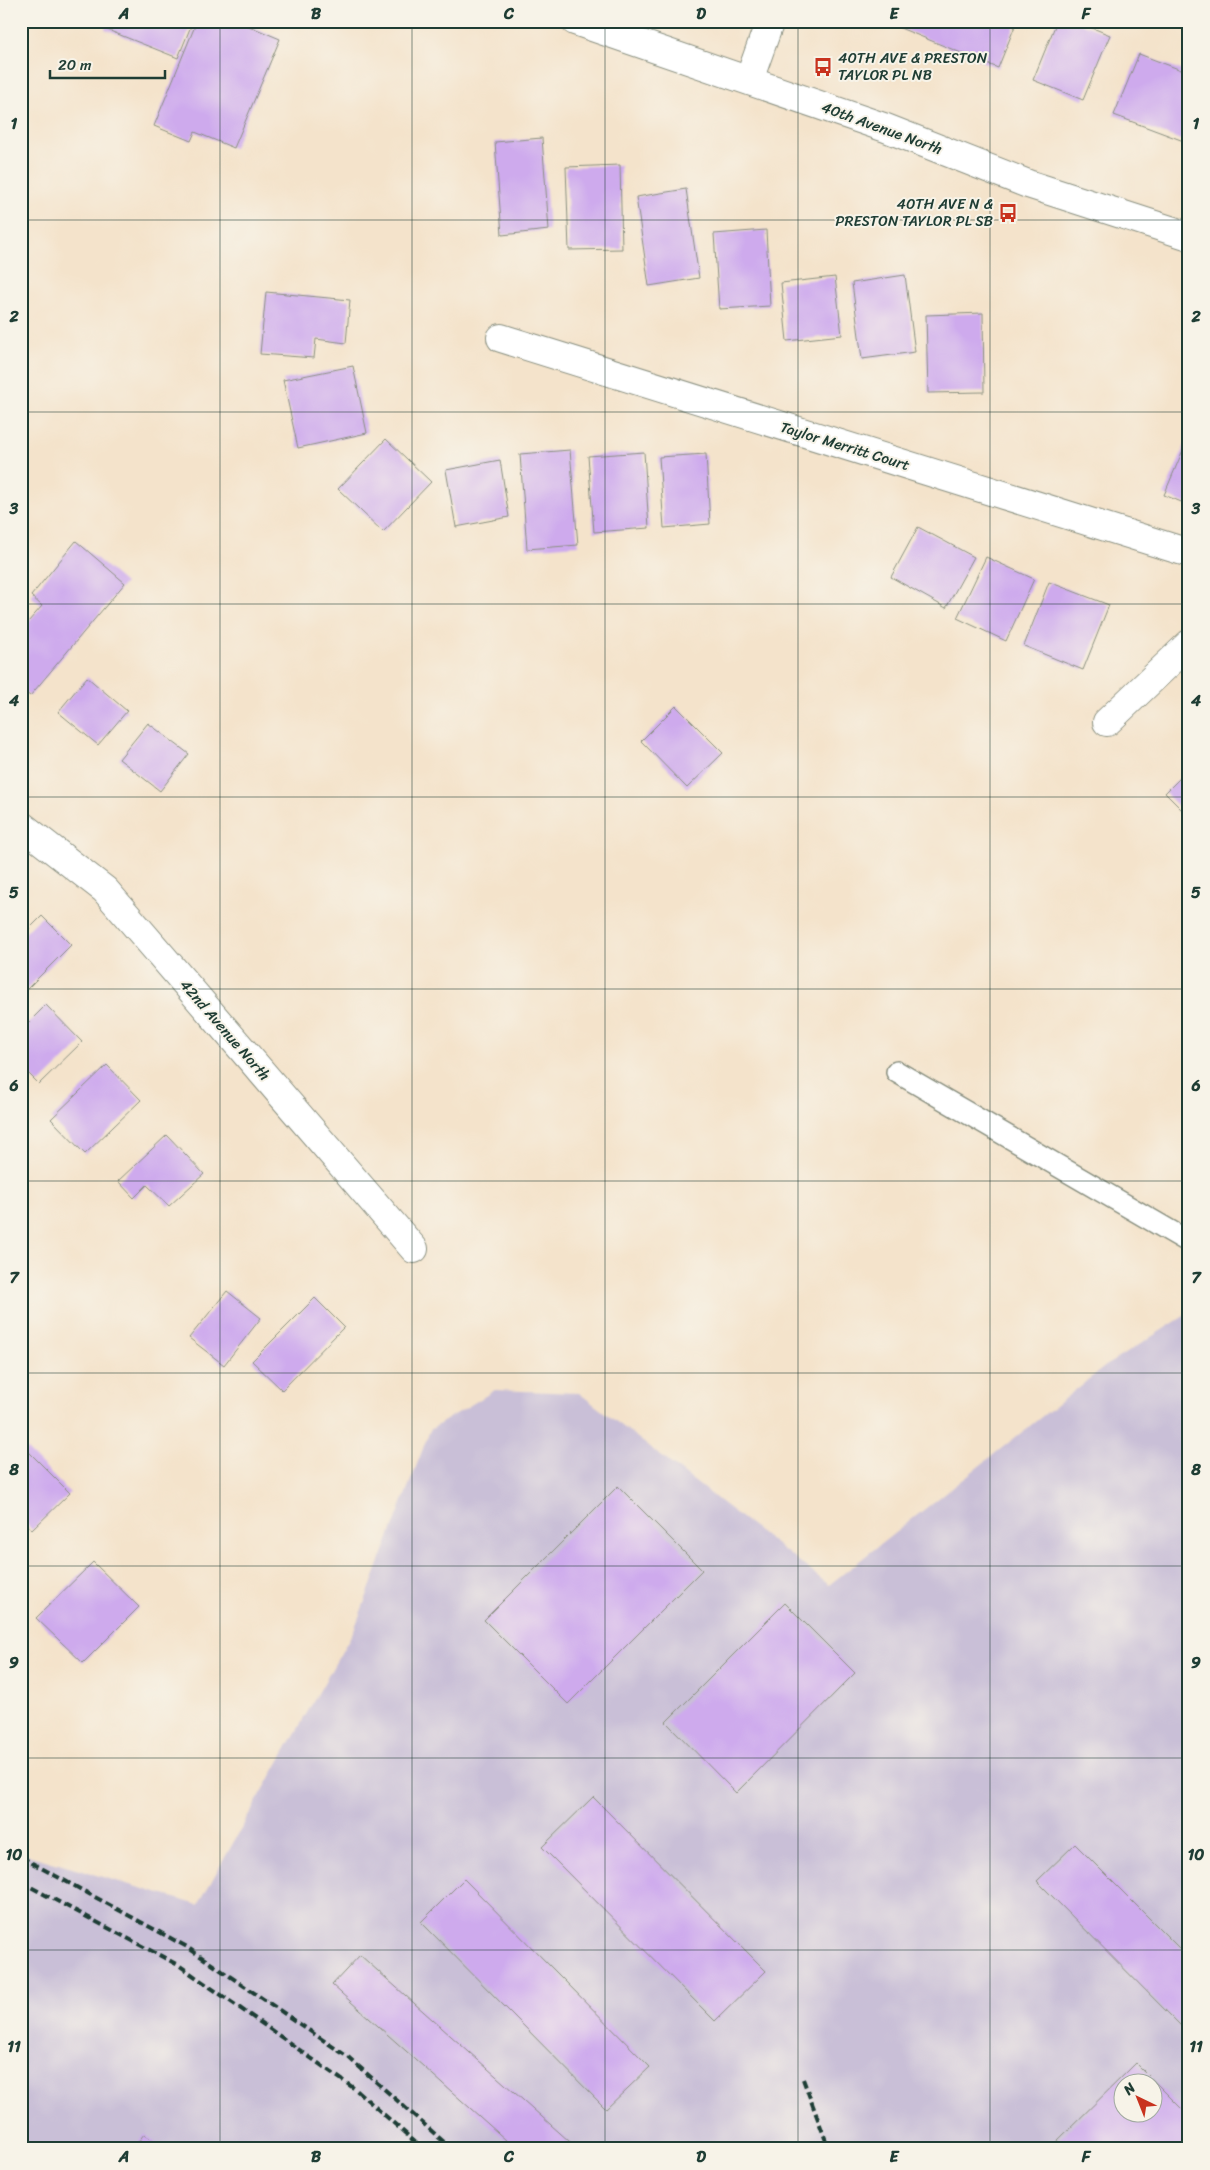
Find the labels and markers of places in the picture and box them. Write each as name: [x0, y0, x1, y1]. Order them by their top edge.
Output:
place label: 40TH AVE & PRESTON TAYLOR PL NB: [838, 45, 988, 88]
bus stop icon: 40TH AVE & PRESTON TAYLOR PL NB: [812, 56, 834, 78]
place label: 40TH AVE N & PRESTON TAYLOR PL SB: [835, 191, 994, 234]
bus stop icon: 40TH AVE N & PRESTON TAYLOR PL SB: [997, 202, 1019, 224]

